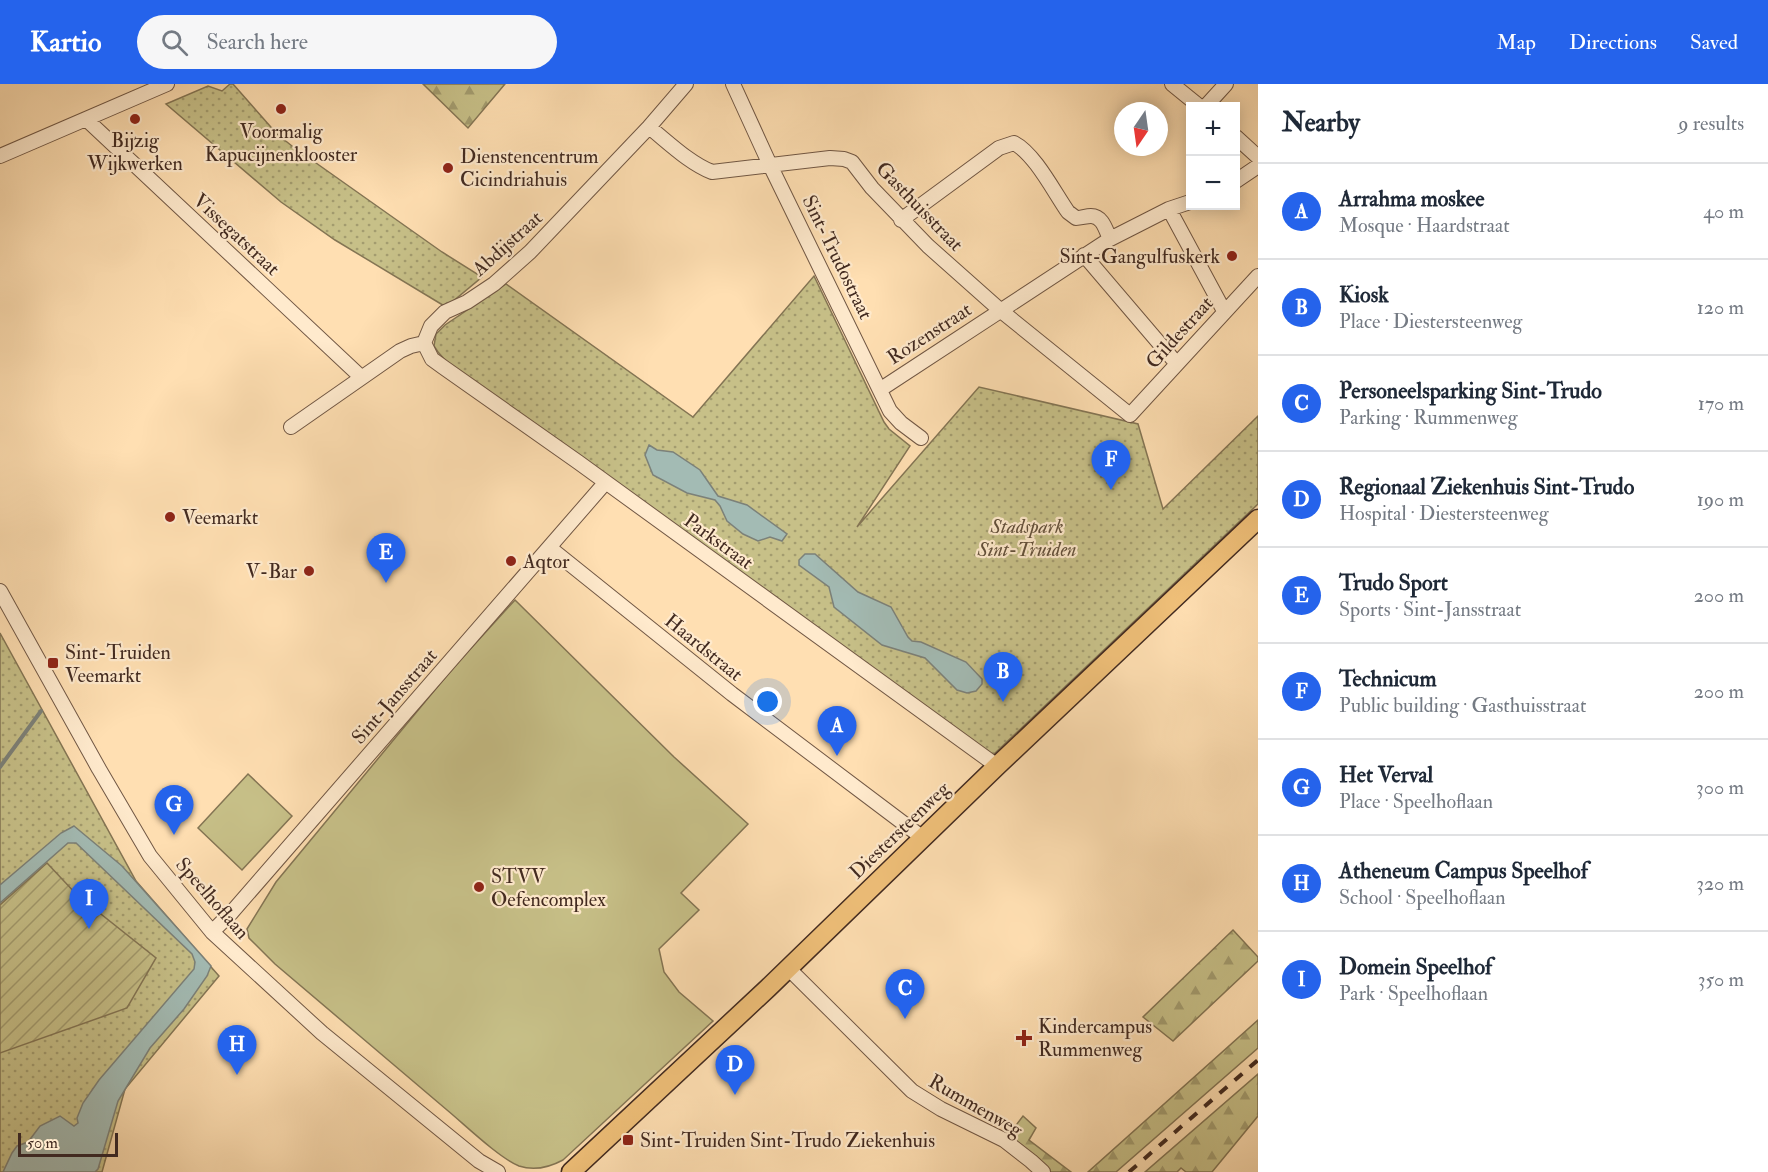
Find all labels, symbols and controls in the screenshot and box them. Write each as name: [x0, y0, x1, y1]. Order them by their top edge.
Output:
search box: [137, 15, 557, 69]
text: Kartio: [30, 25, 101, 60]
icon: search: [158, 26, 191, 59]
text: Search here: [206, 28, 308, 56]
text: Map: [1496, 29, 1536, 56]
text: Directions: [1569, 29, 1657, 56]
text: Saved: [1690, 29, 1738, 56]
marker: Voormalig Kapucijnenklooster: [274, 102, 288, 116]
north arrow: [1114, 102, 1168, 156]
map controls: [1186, 102, 1240, 210]
button: +: [1186, 102, 1240, 156]
text: Nearby: [1282, 107, 1360, 139]
text: 9 results: [1678, 111, 1744, 136]
marker: Bijzig Wijkwerken: [128, 112, 142, 126]
place label: Voormalig Kapucijnenklooster: [205, 119, 358, 168]
place label: Bijzig Wijkwerken: [86, 128, 183, 176]
place label: Dienstencentrum Cicindriahuis: [460, 144, 599, 192]
street label: Gasthuisstraat: [871, 156, 969, 257]
button: −: [1186, 156, 1240, 210]
marker: Dienstencentrum Cicindriahuis: [441, 161, 455, 175]
text: Arrahma moskee: [1339, 185, 1484, 213]
street label: Vissegatstraat: [188, 188, 286, 281]
street label: Sint-Trudostraat: [797, 191, 879, 324]
text: A: [1295, 199, 1308, 224]
text: 40 m: [1703, 199, 1744, 224]
street label: Abdijstraat: [466, 205, 548, 282]
text: Mosque · Haardstraat: [1339, 213, 1510, 238]
place label: Sint-Gangulfuskerk: [1059, 244, 1220, 269]
marker: Sint-Gangulfuskerk: [1225, 249, 1239, 263]
text: Kiosk: [1339, 281, 1389, 309]
street label: Gildestraat: [1140, 290, 1219, 374]
text: B: [1295, 295, 1308, 320]
text: 120 m: [1697, 295, 1744, 320]
street label: Rozenstraat: [882, 297, 977, 370]
text: Place · Diestersteenweg: [1339, 309, 1522, 334]
text: Personeelsparking Sint-Trudo: [1339, 377, 1602, 405]
text: C: [1294, 391, 1309, 416]
text: 170 m: [1698, 391, 1744, 416]
text: Parking · Rummenweg: [1339, 405, 1518, 430]
pin: F: [1092, 440, 1130, 490]
text: Regionaal Ziekenhuis Sint-Trudo: [1339, 473, 1634, 501]
text: D: [1293, 487, 1310, 512]
text: 190 m: [1697, 487, 1744, 512]
text: Hospital · Diestersteenweg: [1339, 501, 1549, 526]
place label: Veemarkt: [182, 505, 259, 530]
street label: Parkstraat: [679, 508, 759, 575]
marker: Veemarkt: [163, 510, 177, 524]
park label: Stadspark Sint-Truiden: [976, 514, 1077, 562]
pin: E: [366, 534, 406, 583]
place label: Aqtor: [522, 549, 570, 574]
marker: Aqtor: [504, 554, 518, 568]
place label: V-Bar: [246, 559, 298, 584]
marker: V-Bar: [302, 564, 316, 578]
text: Trudo Sport: [1339, 569, 1448, 597]
text: E: [1294, 583, 1309, 608]
text: 200 m: [1694, 583, 1744, 608]
text: Sports · Sint-Jansstraat: [1339, 597, 1521, 622]
street label: Haardstraat: [659, 608, 748, 687]
place label: Sint-Truiden Veemarkt: [65, 640, 171, 688]
street label: Sint-Jansstraat: [346, 643, 443, 749]
pin: B: [984, 652, 1022, 702]
marker: Sint-Truiden Veemarkt: [46, 656, 60, 670]
text: Technicum: [1339, 665, 1437, 693]
text: F: [1295, 679, 1308, 704]
text: 200 m: [1694, 679, 1744, 704]
your location: [753, 687, 782, 716]
text: Public building · Gasthuisstraat: [1339, 693, 1586, 718]
pin: A: [818, 706, 856, 756]
text: Het Verval: [1339, 761, 1433, 789]
text: G: [1293, 775, 1310, 800]
text: 300 m: [1696, 775, 1744, 800]
street label: Diestersteenweg: [844, 776, 955, 884]
pin: G: [154, 786, 194, 835]
text: Place · Speelhoflaan: [1339, 789, 1493, 814]
street label: Speelhoflaan: [170, 852, 255, 945]
text: Atheneum Campus Speelhof: [1339, 857, 1588, 885]
place label: STVV Oefencomplex: [491, 864, 606, 913]
text: H: [1293, 871, 1310, 896]
text: 320 m: [1696, 871, 1744, 896]
pin: I: [70, 880, 109, 929]
marker: STVV Oefencomplex: [472, 880, 486, 894]
text: School · Speelhoflaan: [1339, 885, 1506, 910]
text: Domein Speelhof: [1339, 953, 1492, 981]
text: I: [1297, 967, 1306, 992]
text: 350 m: [1698, 967, 1744, 992]
pin: C: [886, 970, 924, 1019]
text: Park · Speelhoflaan: [1339, 981, 1488, 1006]
place label: Kindercampus Rummenweg: [1038, 1014, 1152, 1062]
pin: H: [218, 1026, 256, 1075]
marker: Kindercampus Rummenweg: [1015, 1029, 1033, 1047]
pin: D: [716, 1046, 754, 1095]
street label: Rummenweg: [924, 1069, 1028, 1143]
place label: Sint-Truiden Sint-Trudo Ziekenhuis: [640, 1128, 935, 1153]
scale bar: [18, 1130, 118, 1158]
text: 50 m: [27, 1133, 58, 1153]
marker: Sint-Truiden Sint-Trudo Ziekenhuis: [621, 1133, 635, 1147]

